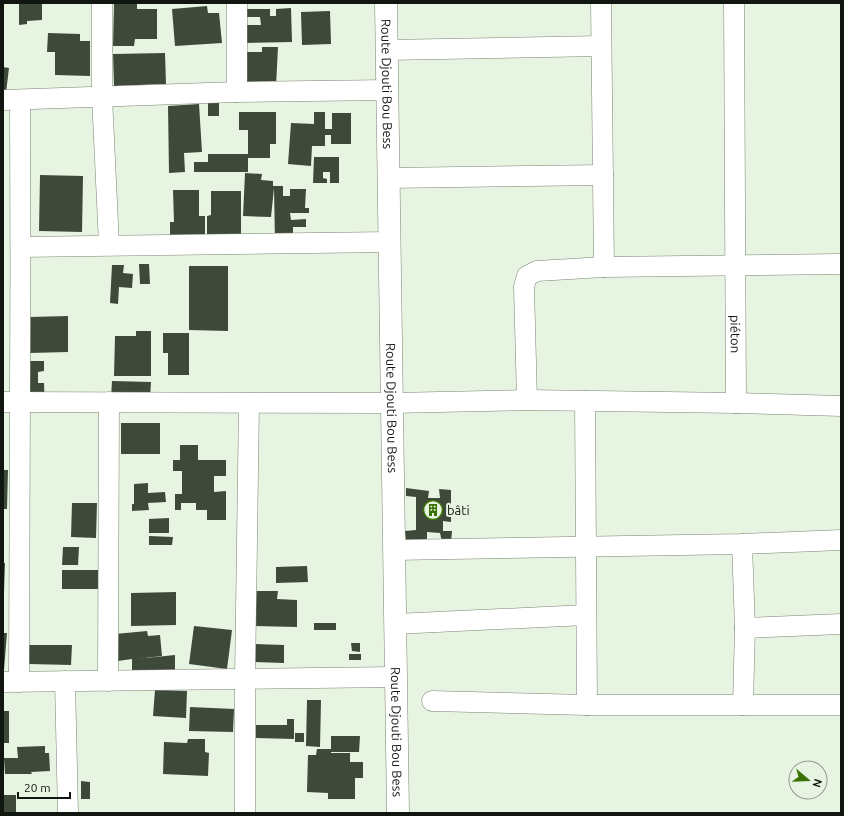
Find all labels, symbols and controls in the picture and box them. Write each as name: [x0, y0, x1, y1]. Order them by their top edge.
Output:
street label: Route Djouti Bou Bess: [379, 19, 395, 149]
street label: piéton: [729, 315, 743, 353]
street label: Route Djouti Bou Bess: [384, 343, 400, 473]
building icon: bâti: [422, 499, 444, 521]
place label: bâti: [447, 503, 470, 517]
street label: Route Djouti Bou Bess: [389, 667, 405, 797]
north arrow: [788, 760, 828, 800]
scale bar: [18, 774, 70, 800]
text: N: [810, 777, 824, 789]
text: 20 m: [24, 781, 51, 794]

